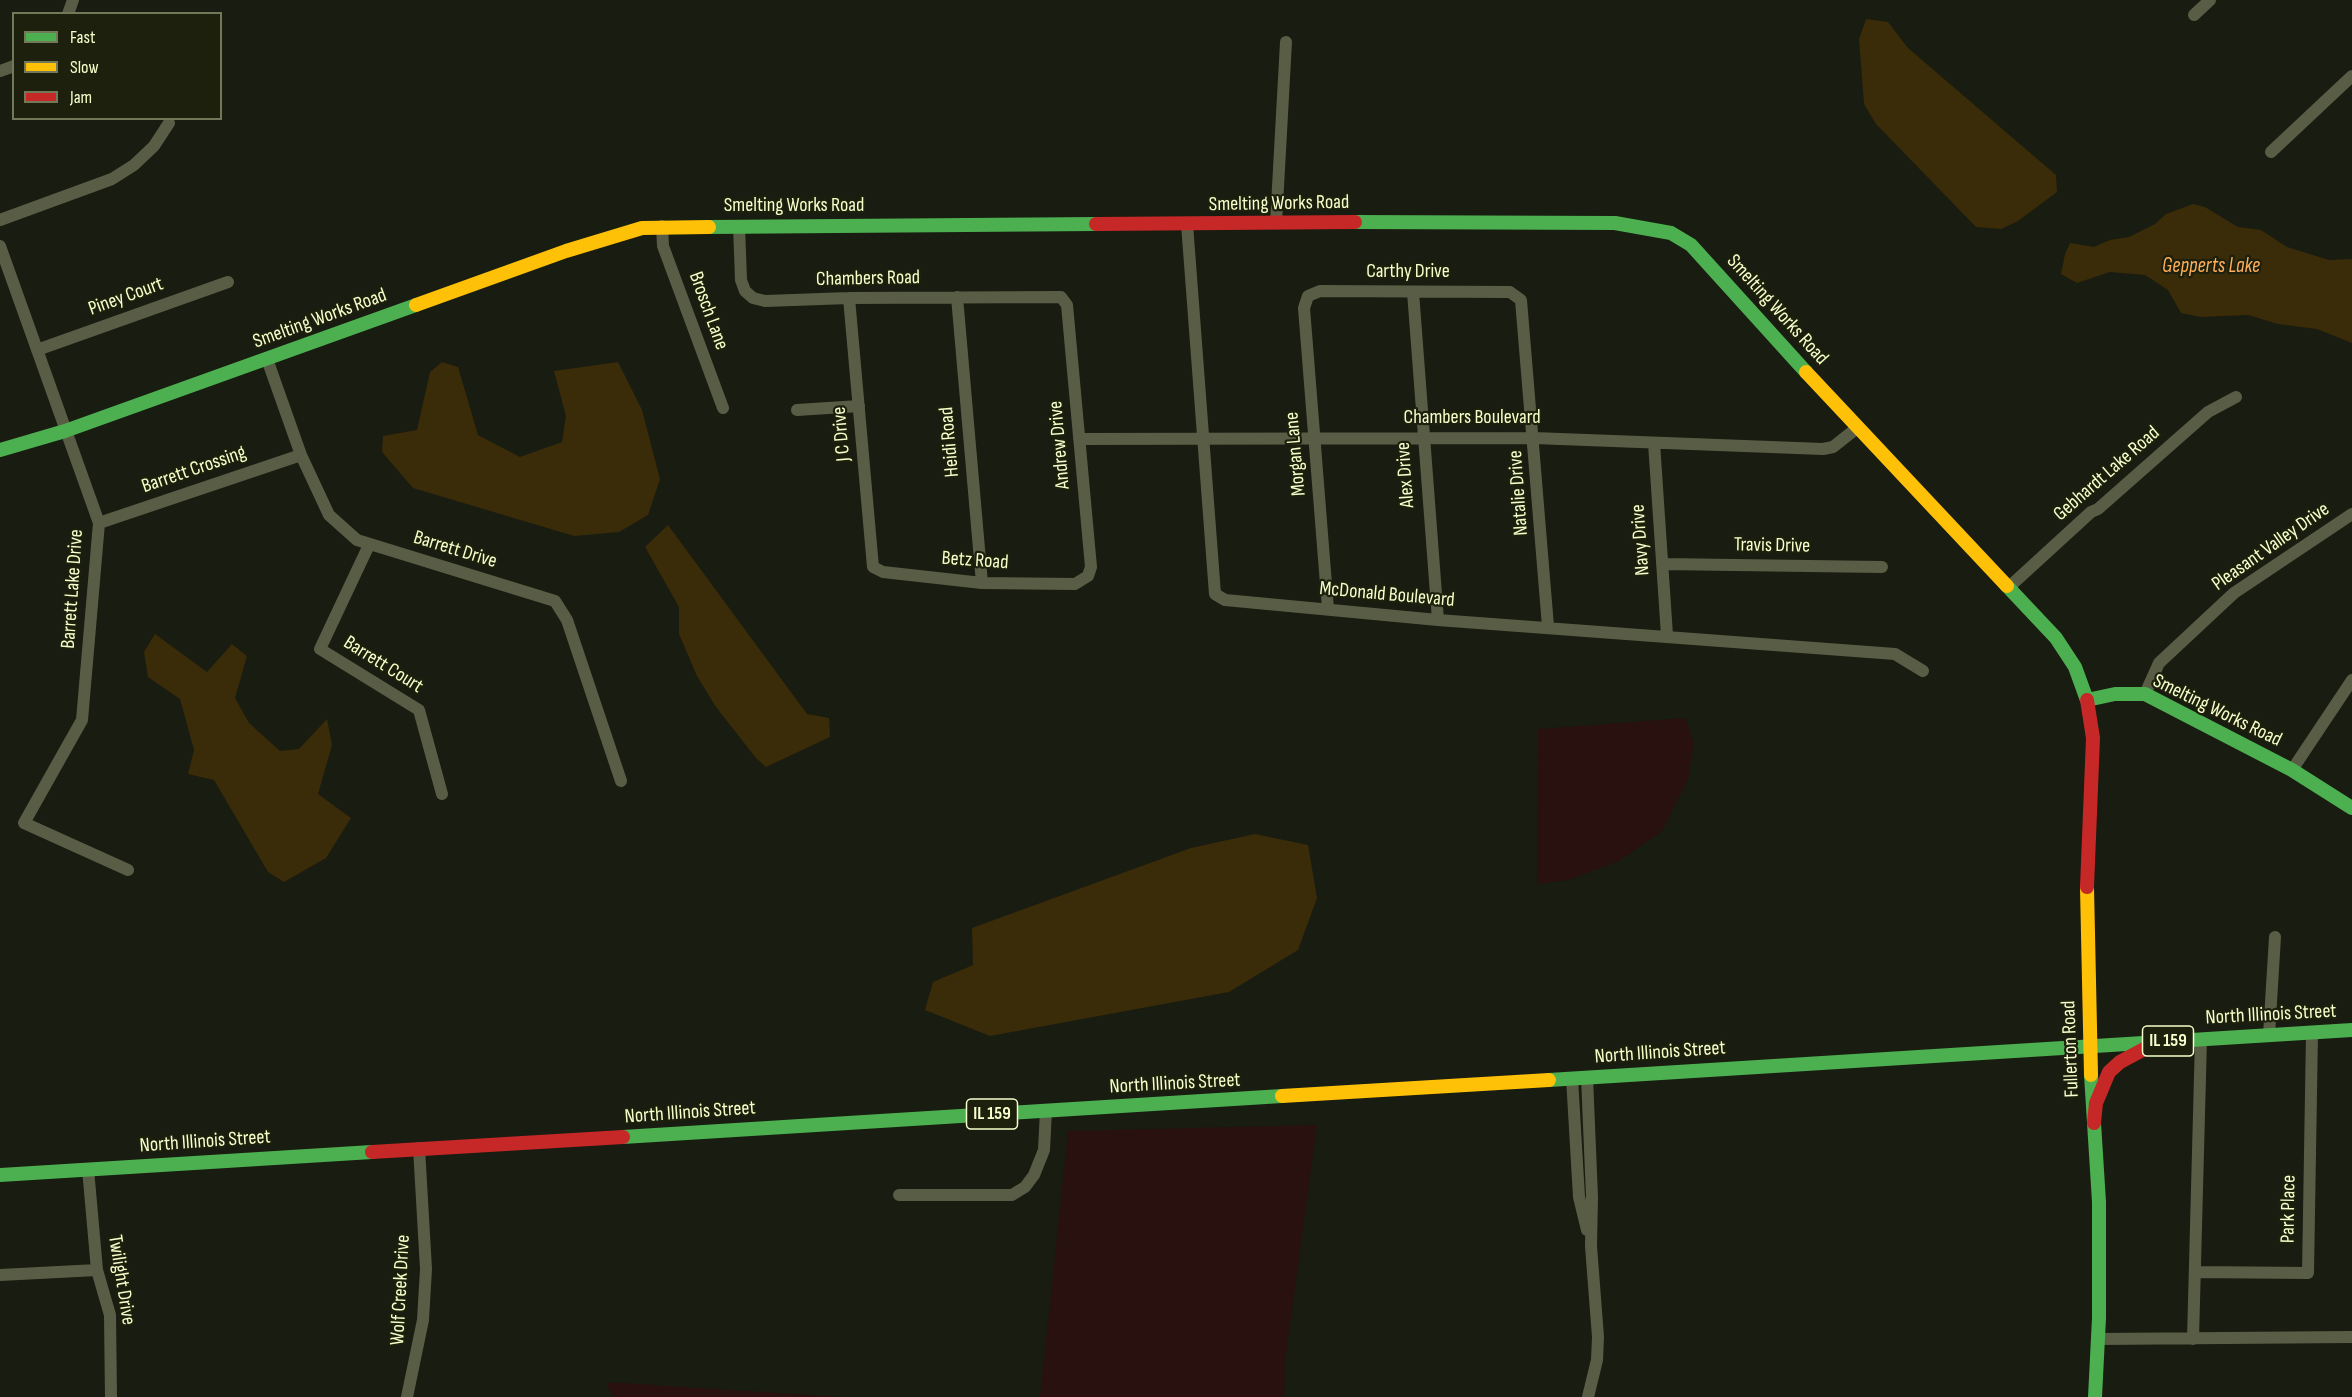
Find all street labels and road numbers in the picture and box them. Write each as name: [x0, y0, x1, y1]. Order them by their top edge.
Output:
street label: Smelting Works Road: [1209, 191, 1349, 217]
street label: Smelting Works Road: [724, 194, 864, 218]
street label: Smelting Works Road: [1721, 250, 1833, 370]
street label: Carthy Drive: [1366, 260, 1450, 284]
street label: Chambers Road: [816, 266, 920, 292]
street label: Brosch Lane: [683, 269, 733, 353]
street label: Piney Court: [85, 272, 167, 322]
street label: Smelting Works Road: [250, 284, 390, 354]
street label: Andrew Drive: [1044, 400, 1076, 490]
street label: J C Drive: [828, 406, 856, 462]
street label: Heidi Road: [935, 406, 965, 478]
street label: Chambers Boulevard: [1403, 406, 1541, 430]
street label: Morgan Lane: [1280, 411, 1312, 497]
street label: Gebhardt Lake Road: [2049, 421, 2165, 527]
street label: Barrett Crossing: [139, 441, 249, 499]
street label: Alex Drive: [1392, 441, 1420, 509]
street label: Natalie Drive: [1504, 449, 1534, 537]
street label: Pleasant Valley Drive: [2208, 498, 2334, 596]
street label: Navy Drive: [1627, 504, 1655, 576]
street label: Barrett Drive: [410, 526, 500, 574]
street label: Barrett Lake Drive: [57, 528, 89, 650]
street label: Travis Drive: [1734, 533, 1810, 559]
street label: Betz Road: [941, 547, 1009, 575]
street label: McDonald Boulevard: [1318, 577, 1456, 613]
street label: Barrett Court: [339, 631, 427, 699]
street label: Smelting Works Road: [2149, 669, 2285, 753]
street label: Fullerton Road: [2057, 1000, 2085, 1098]
street label: North Illinois Street: [2205, 1000, 2337, 1030]
road number: IL 159: [2142, 1026, 2194, 1056]
street label: North Illinois Street: [1594, 1036, 1726, 1070]
street label: North Illinois Street: [1109, 1069, 1241, 1099]
street label: North Illinois Street: [624, 1096, 756, 1130]
road number: IL 159: [966, 1099, 1018, 1129]
street label: North Illinois Street: [139, 1125, 271, 1159]
street label: Park Place: [2276, 1175, 2302, 1243]
street label: Twilight Drive: [102, 1233, 140, 1327]
street label: Wolf Creek Drive: [386, 1234, 416, 1346]

